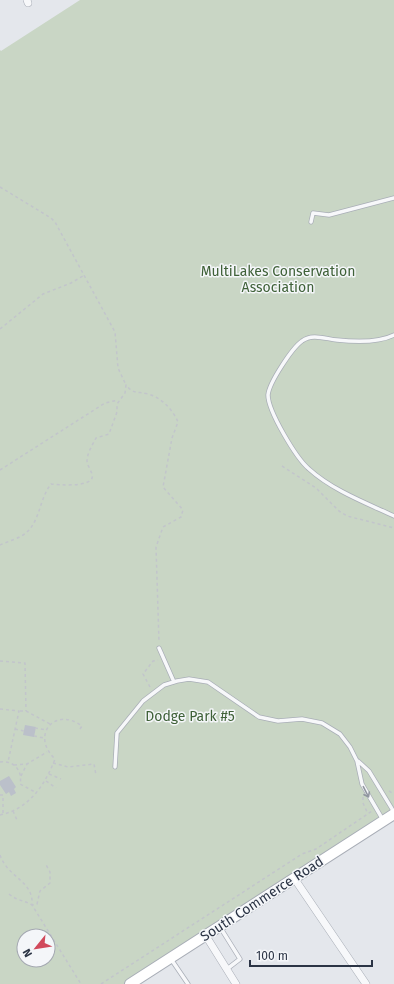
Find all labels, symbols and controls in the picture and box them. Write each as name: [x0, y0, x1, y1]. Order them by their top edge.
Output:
park label: MultiLakes Conservation Association: [201, 263, 355, 296]
park label: Dodge Park #5: [145, 708, 235, 725]
one-way arrow: [363, 786, 370, 798]
street label: South Commerce Road: [197, 853, 327, 945]
north arrow: [16, 928, 56, 968]
scale bar: [250, 942, 372, 968]
text: N: [20, 946, 35, 959]
text: 100 m: [256, 949, 288, 963]

